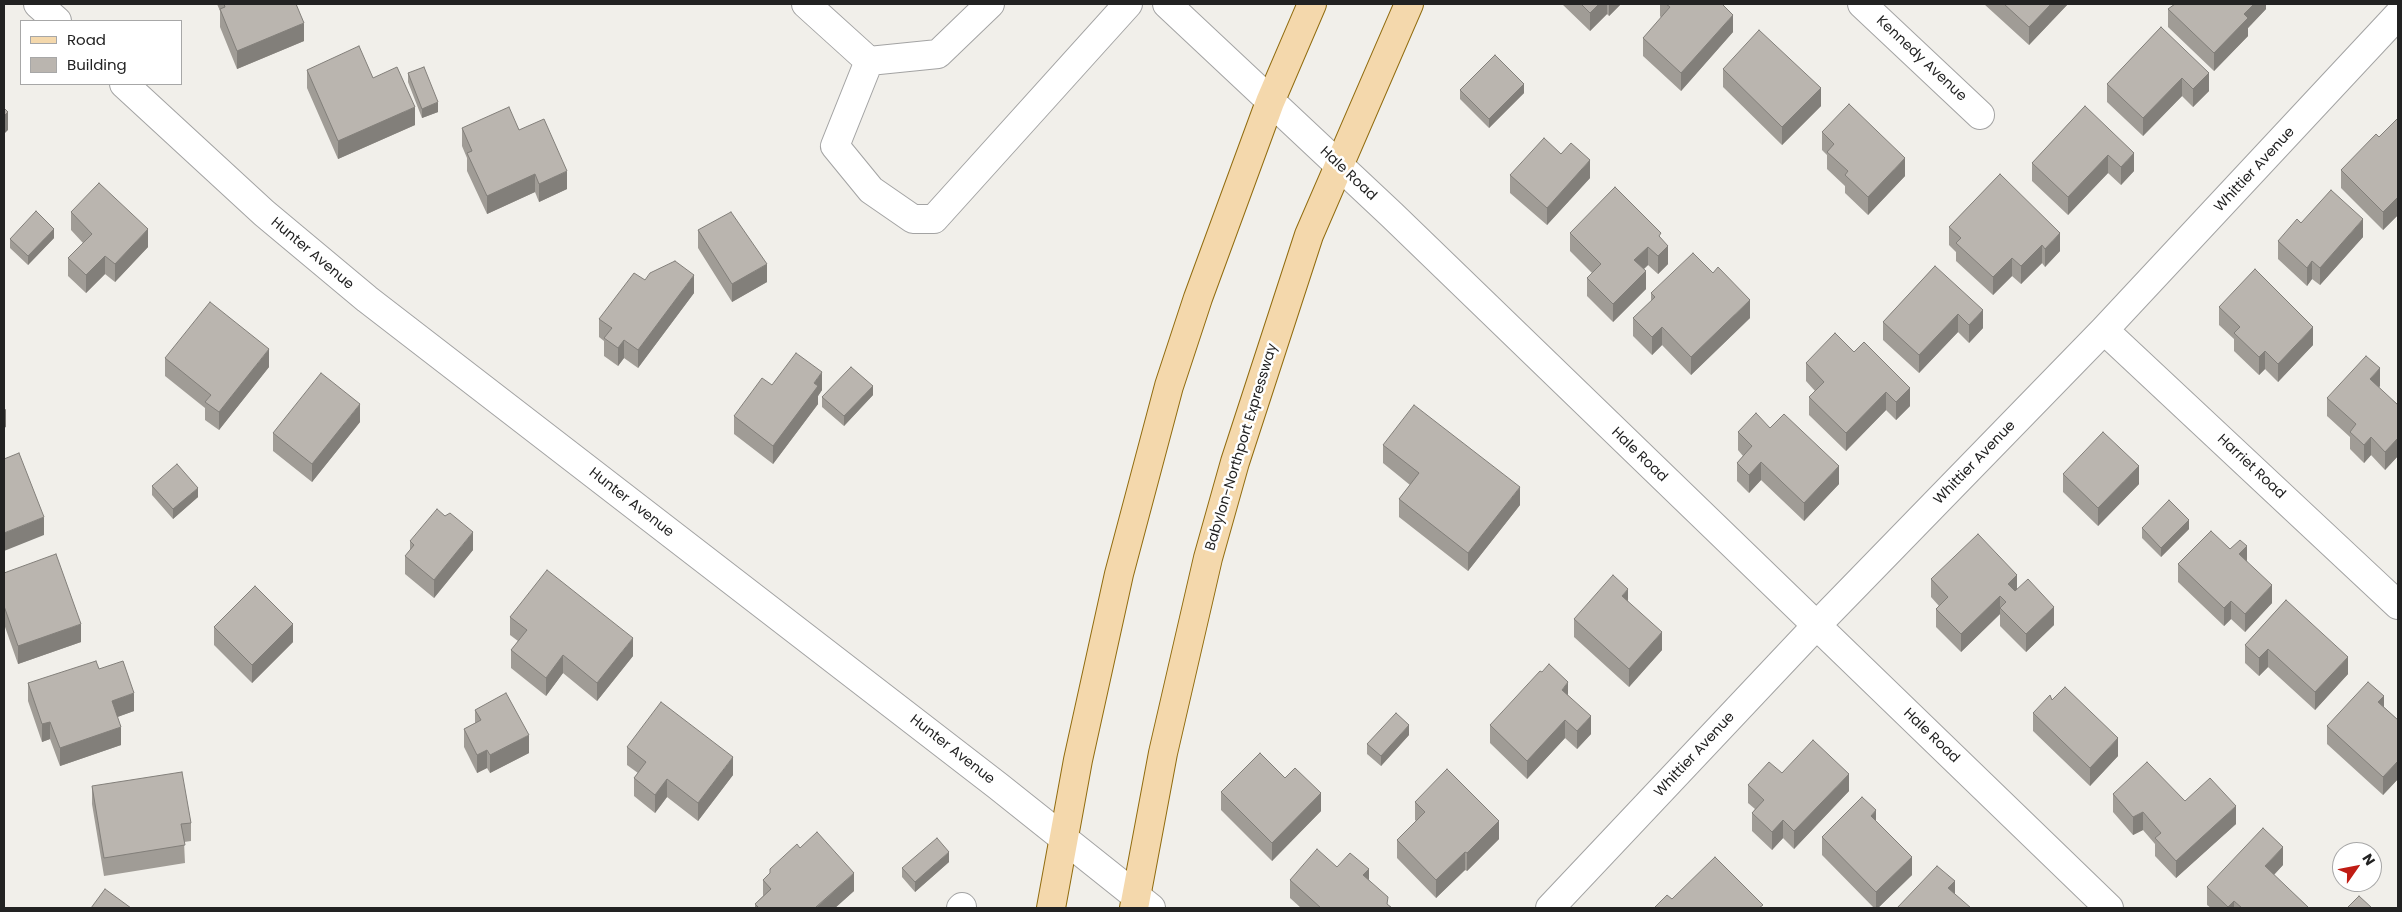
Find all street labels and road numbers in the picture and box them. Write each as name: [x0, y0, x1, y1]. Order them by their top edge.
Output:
street label: Kennedy Avenue: [1872, 13, 1970, 105]
street label: Whittier Avenue: [2211, 124, 2299, 216]
street label: Hale Road: [1316, 144, 1380, 204]
street label: Hunter Avenue: [267, 214, 357, 294]
street label: Babylon-Northport Expressway: [1202, 341, 1282, 553]
street label: Whittier Avenue: [1931, 418, 2019, 508]
street label: Hale Road: [1607, 424, 1671, 486]
street label: Harriet Road: [2213, 431, 2289, 503]
street label: Hunter Avenue: [585, 465, 677, 541]
street label: Hale Road: [1899, 705, 1963, 767]
street label: Whittier Avenue: [1651, 709, 1739, 801]
street label: Hunter Avenue: [906, 712, 998, 788]

